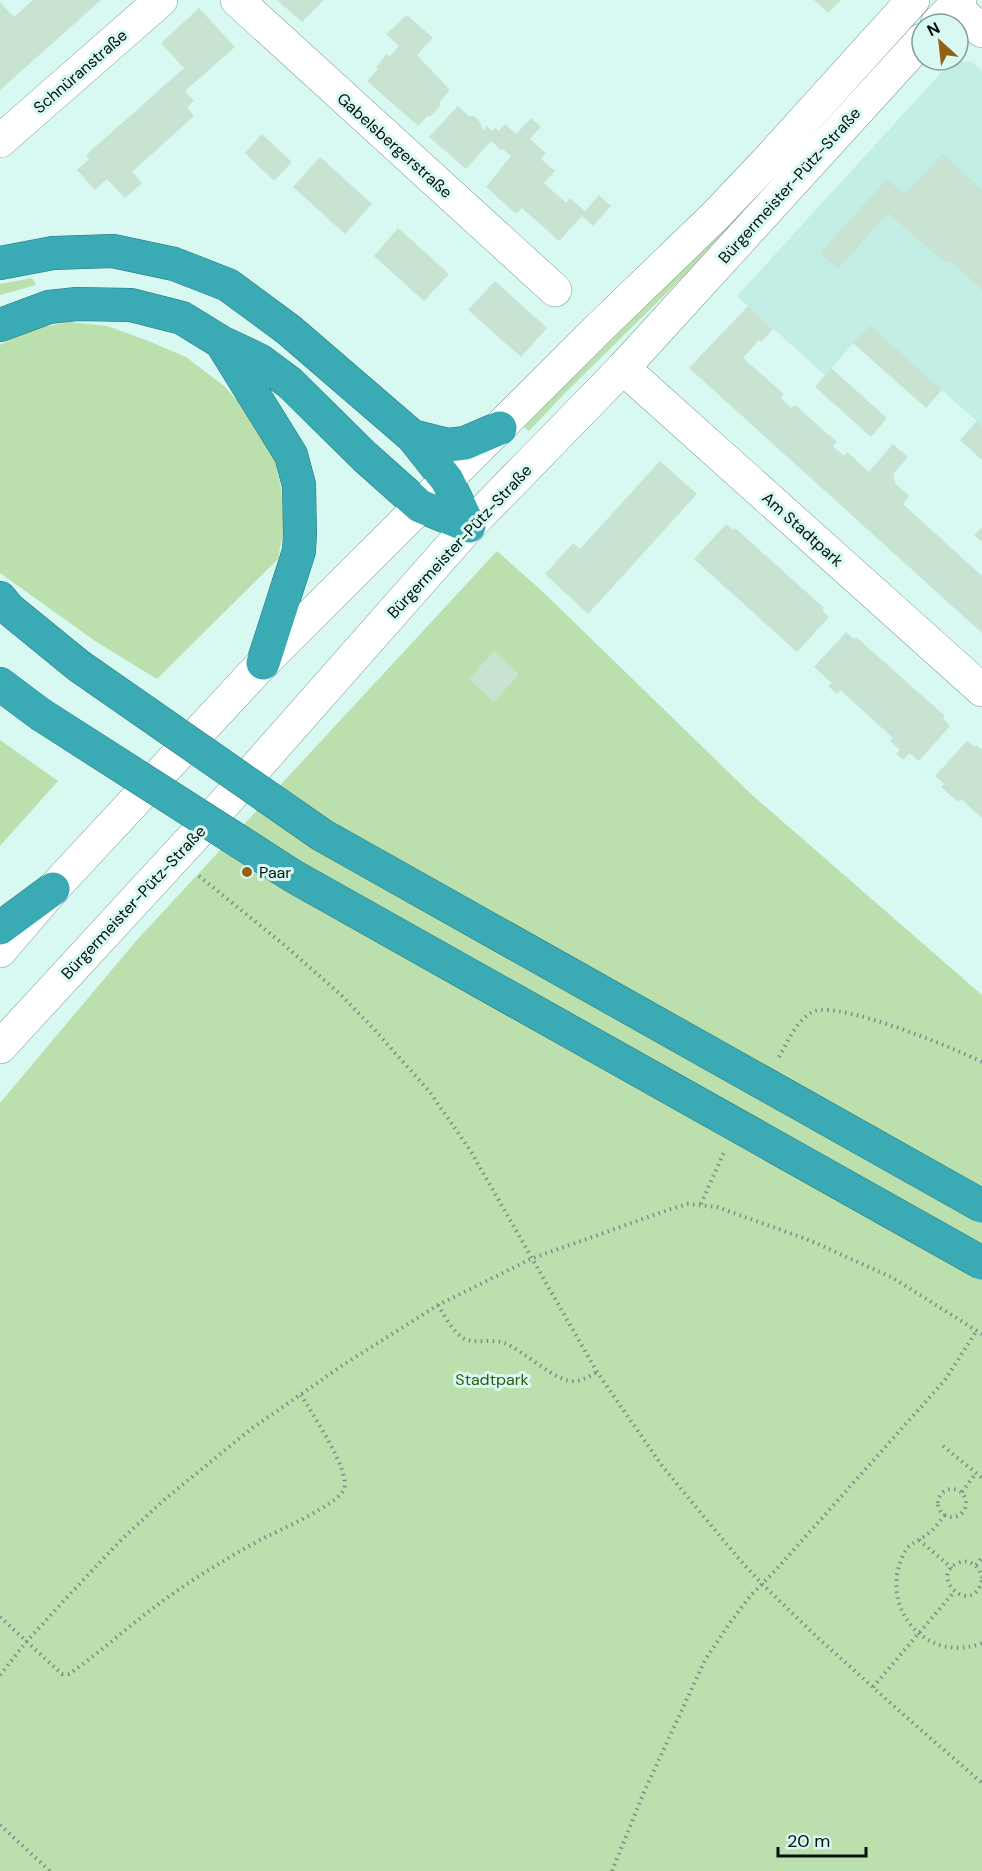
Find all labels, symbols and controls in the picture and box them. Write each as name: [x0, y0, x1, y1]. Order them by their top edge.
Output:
north arrow: [910, 12, 970, 72]
text: N: [923, 17, 943, 41]
street label: Schnüranstraße: [29, 25, 132, 118]
street label: Gabelsbergerstraße: [333, 88, 457, 203]
street label: Bürgermeister-Pütz-Straße: [714, 103, 865, 268]
street label: Bürgermeister-Pütz-Straße: [382, 460, 536, 623]
street label: Am Stadtpark: [758, 487, 848, 571]
street label: Bürgermeister-Pütz-Straße: [56, 821, 210, 984]
place label: Paar: [259, 862, 291, 883]
marker: Paar: [240, 865, 254, 879]
park label: Stadtpark: [455, 1369, 529, 1390]
scale bar: [778, 1820, 866, 1858]
text: 20 m: [787, 1829, 830, 1853]

